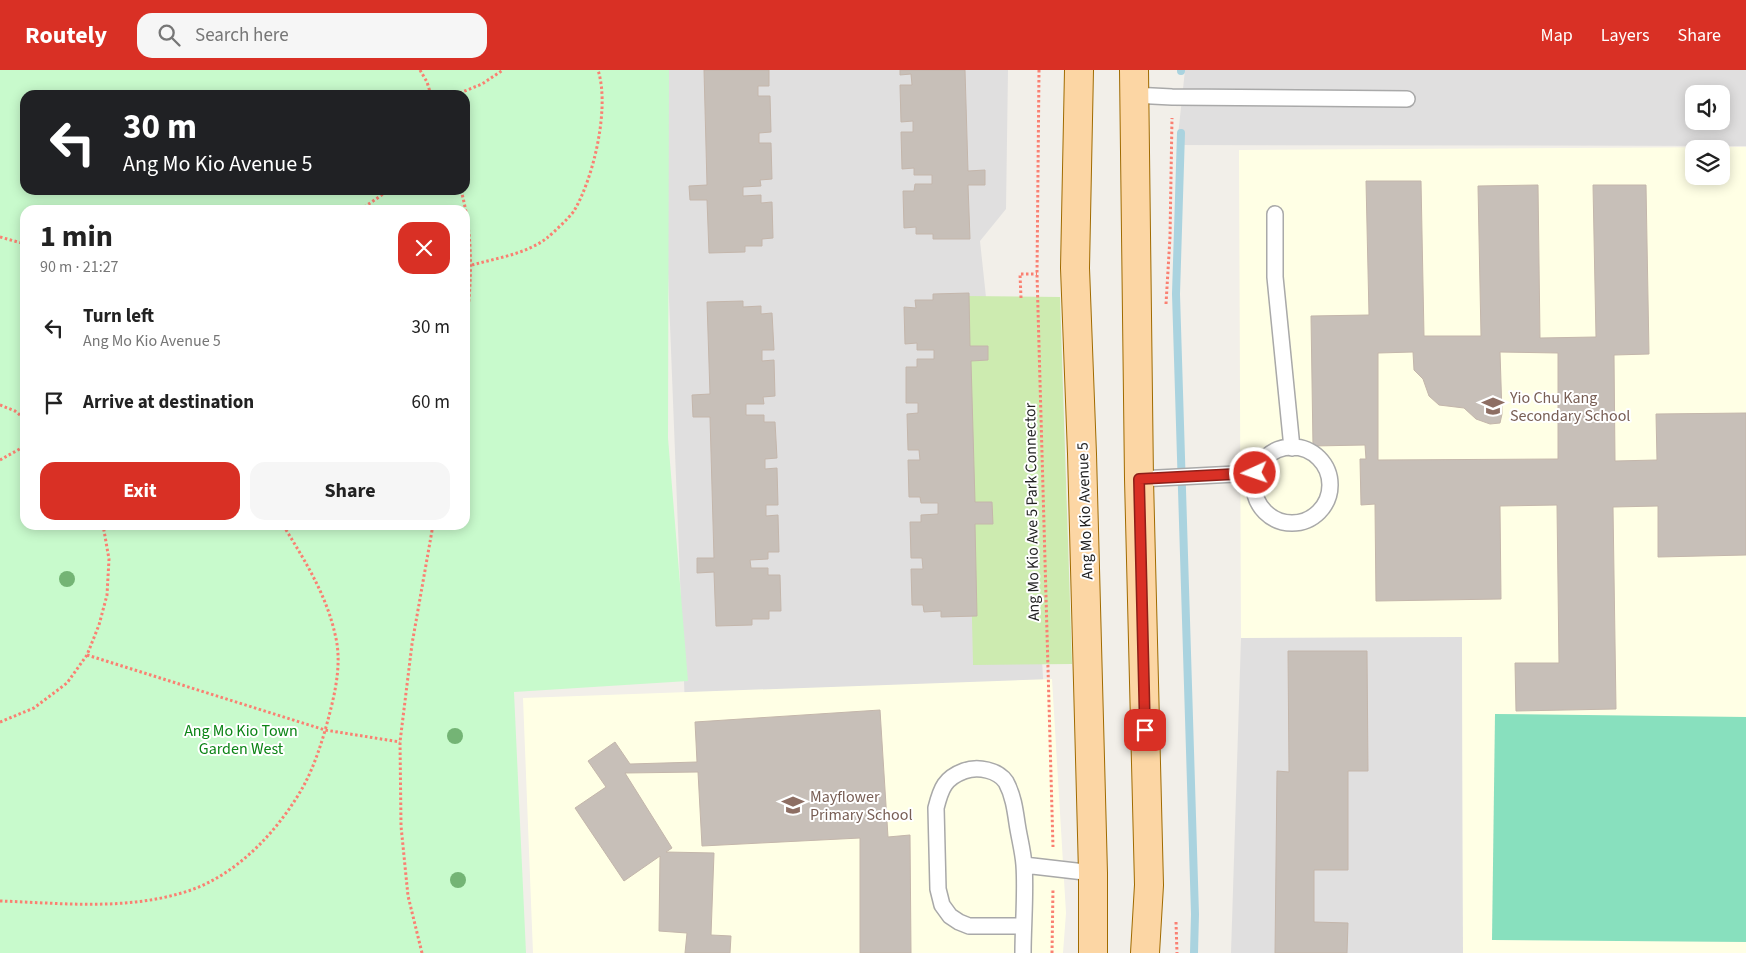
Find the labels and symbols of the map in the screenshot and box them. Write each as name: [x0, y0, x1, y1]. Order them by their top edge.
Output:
place label: Yio Chu Kang Secondary School: [1509, 387, 1630, 427]
school or university icon: Yio Chu Kang Secondary School: [1480, 393, 1506, 419]
street label: Ang Mo Kio Ave 5 Park Connector: [1019, 402, 1045, 621]
street label: Ang Mo Kio Avenue 5: [1072, 442, 1098, 580]
position arrow: [1228, 446, 1280, 498]
pin: [1124, 709, 1166, 751]
park label: Ang Mo Kio Town Garden West: [184, 720, 298, 760]
place label: Mayflower Primary School: [810, 786, 912, 826]
school or university icon: Mayflower Primary School: [780, 792, 806, 818]

